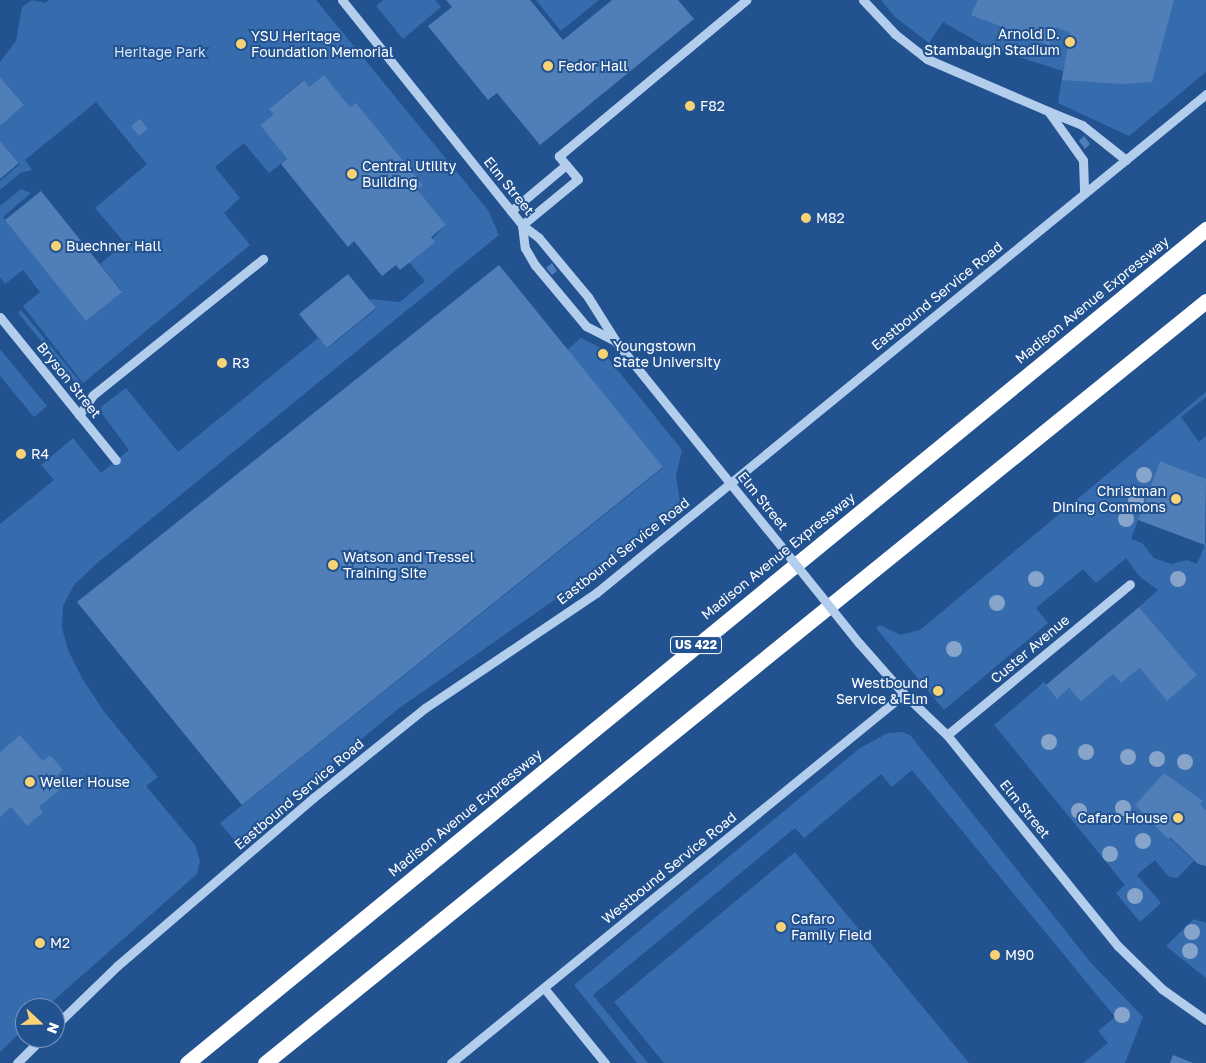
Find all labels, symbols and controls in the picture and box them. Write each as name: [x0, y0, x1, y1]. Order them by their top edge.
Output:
place label: Arnold D. Stambaugh Stadium: [924, 26, 1060, 58]
place label: YSU Heritage Foundation Memorial: [251, 28, 393, 60]
marker: Arnold D. Stambaugh Stadium: [1064, 36, 1076, 48]
marker: YSU Heritage Foundation Memorial: [235, 38, 247, 50]
park label: Heritage Park: [114, 44, 206, 60]
place label: Fedor Hall: [558, 58, 628, 74]
marker: Fedor Hall: [542, 60, 554, 72]
place label: F82: [700, 98, 725, 114]
marker: F82: [684, 100, 696, 112]
street label: Elm Street: [480, 153, 538, 219]
place label: Central Utility Building: [362, 158, 456, 190]
marker: Central Utility Building: [346, 168, 358, 180]
place label: M82: [816, 210, 845, 226]
marker: M82: [800, 212, 812, 224]
street label: Madison Avenue Expressway: [1012, 233, 1172, 367]
place label: Buechner Hall: [66, 238, 161, 254]
street label: Eastbound Service Road: [868, 238, 1006, 354]
marker: Buechner Hall: [50, 240, 62, 252]
place label: Youngstown State University: [613, 338, 721, 371]
street label: Bryson Street: [33, 339, 105, 421]
marker: Youngstown State University: [597, 348, 609, 360]
place label: R3: [232, 355, 250, 371]
marker: R3: [216, 357, 228, 369]
place label: R4: [31, 446, 49, 462]
marker: R4: [15, 448, 27, 460]
street label: Elm Street: [734, 468, 792, 534]
place label: Christman Dining Commons: [1052, 483, 1166, 516]
street label: Madison Avenue Expressway: [698, 489, 858, 623]
marker: Christman Dining Commons: [1170, 493, 1182, 505]
street label: Eastbound Service Road: [553, 494, 693, 608]
place label: Watson and Tressel Training Site: [343, 549, 474, 582]
marker: Watson and Tressel Training Site: [327, 559, 339, 571]
street label: Custer Avenue: [987, 611, 1073, 687]
road number: US 422: [670, 636, 722, 654]
place label: Westbound Service & Elm: [836, 675, 928, 708]
marker: Westbound Service & Elm: [932, 685, 944, 697]
street label: Eastbound Service Road: [231, 735, 367, 853]
street label: Madison Avenue Expressway: [385, 746, 545, 880]
place label: Weller House: [40, 774, 130, 790]
marker: Weller House: [24, 776, 36, 788]
street label: Elm Street: [996, 776, 1054, 842]
street label: Westbound Service Road: [598, 809, 740, 927]
place label: Cafaro House: [1078, 810, 1168, 826]
marker: Cafaro House: [1172, 812, 1184, 824]
place label: Cafaro Family Field: [791, 911, 872, 944]
marker: Cafaro Family Field: [775, 921, 787, 933]
place label: M2: [50, 935, 70, 951]
marker: M2: [34, 937, 46, 949]
place label: M90: [1005, 947, 1034, 963]
marker: M90: [989, 949, 1001, 961]
north arrow: [15, 998, 65, 1048]
text: N: [44, 1020, 63, 1036]

